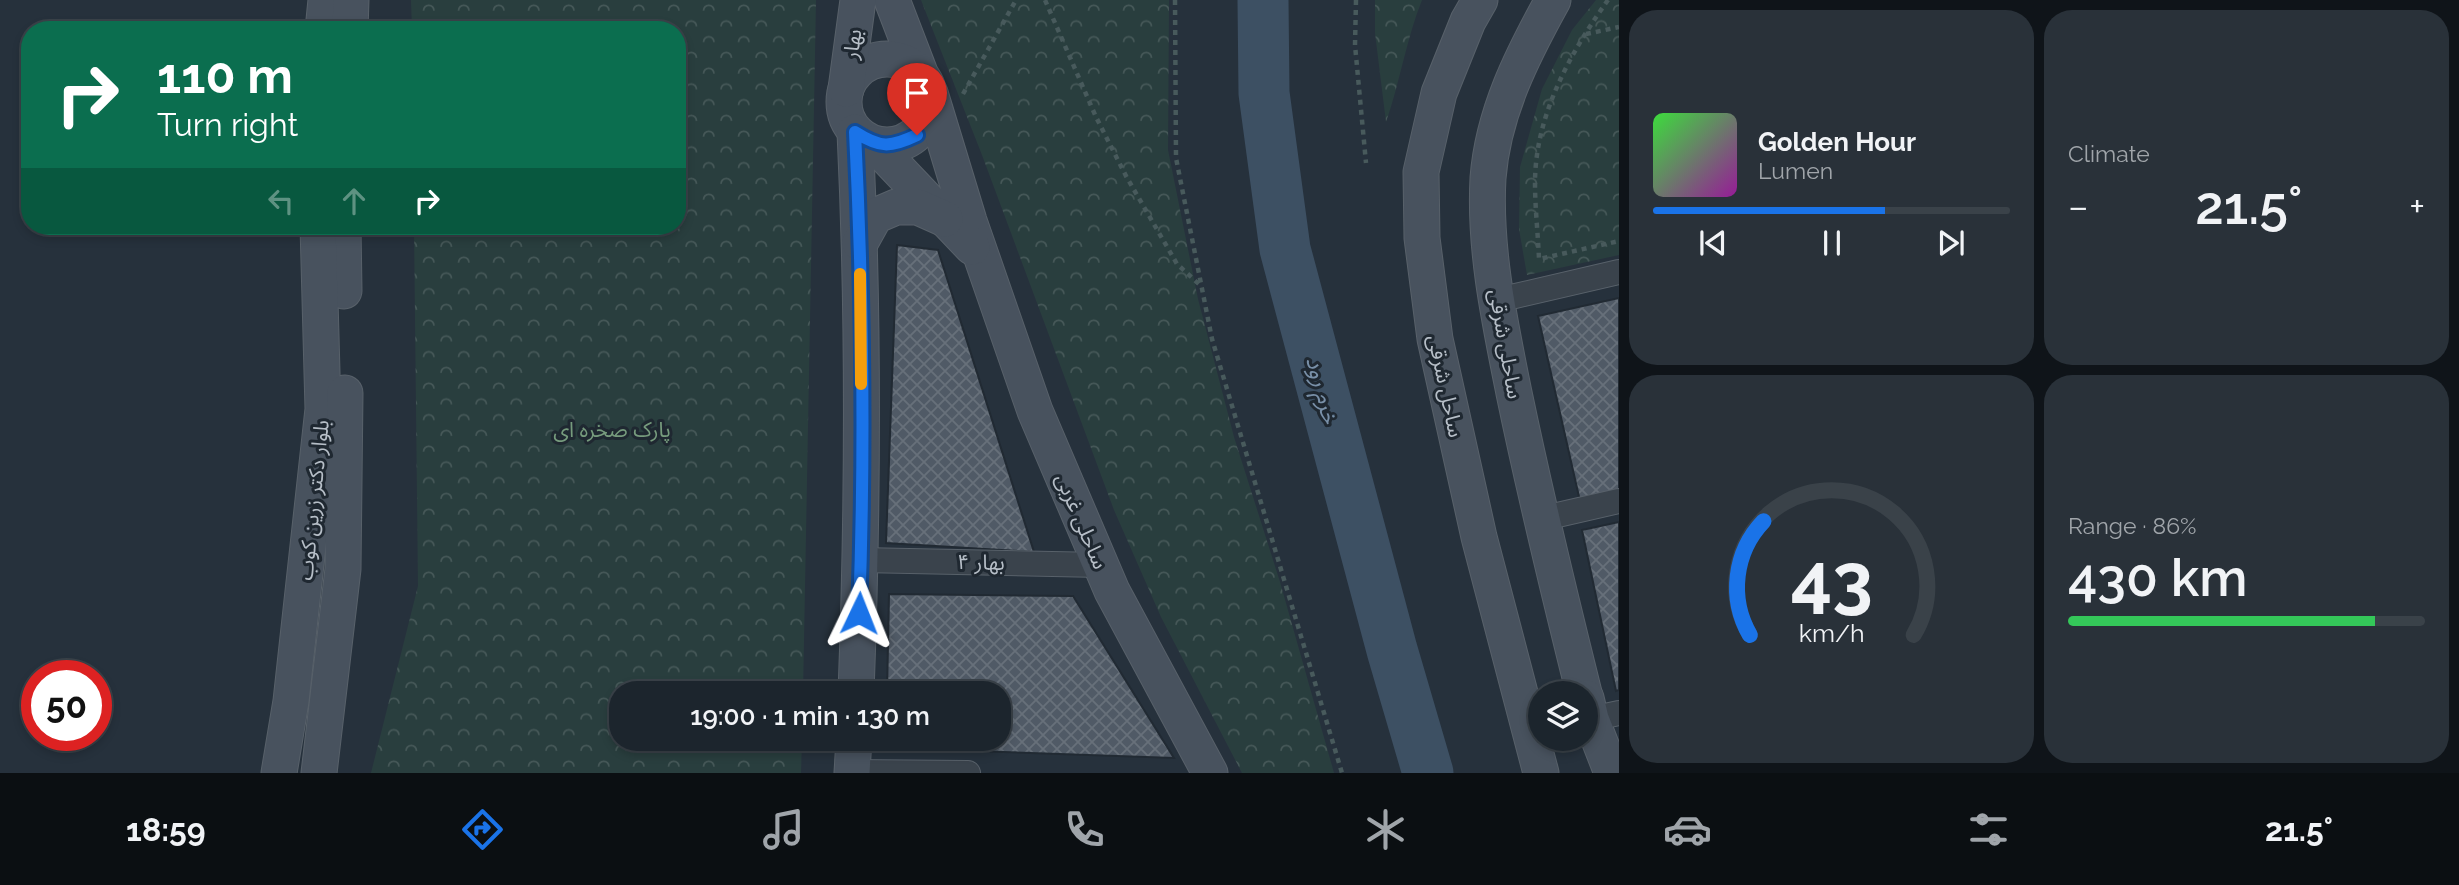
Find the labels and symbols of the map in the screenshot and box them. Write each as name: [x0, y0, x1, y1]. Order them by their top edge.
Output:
street label: بهار: [837, 27, 866, 62]
pin: [887, 63, 947, 135]
street label: ساحلی شرقی: [1484, 287, 1528, 401]
street label: ساحل شرقی: [1423, 332, 1469, 440]
water label: خرم رود: [1296, 354, 1345, 428]
park label: پارک صخره ای: [553, 417, 671, 443]
street label: بلوار دکتر زرین کوب: [292, 419, 334, 581]
street label: ساحلی غربی: [1051, 469, 1113, 573]
street label: بهار ۴: [957, 549, 1005, 575]
position arrow: [822, 576, 896, 650]
speed limit sign: 50: [21, 660, 112, 751]

